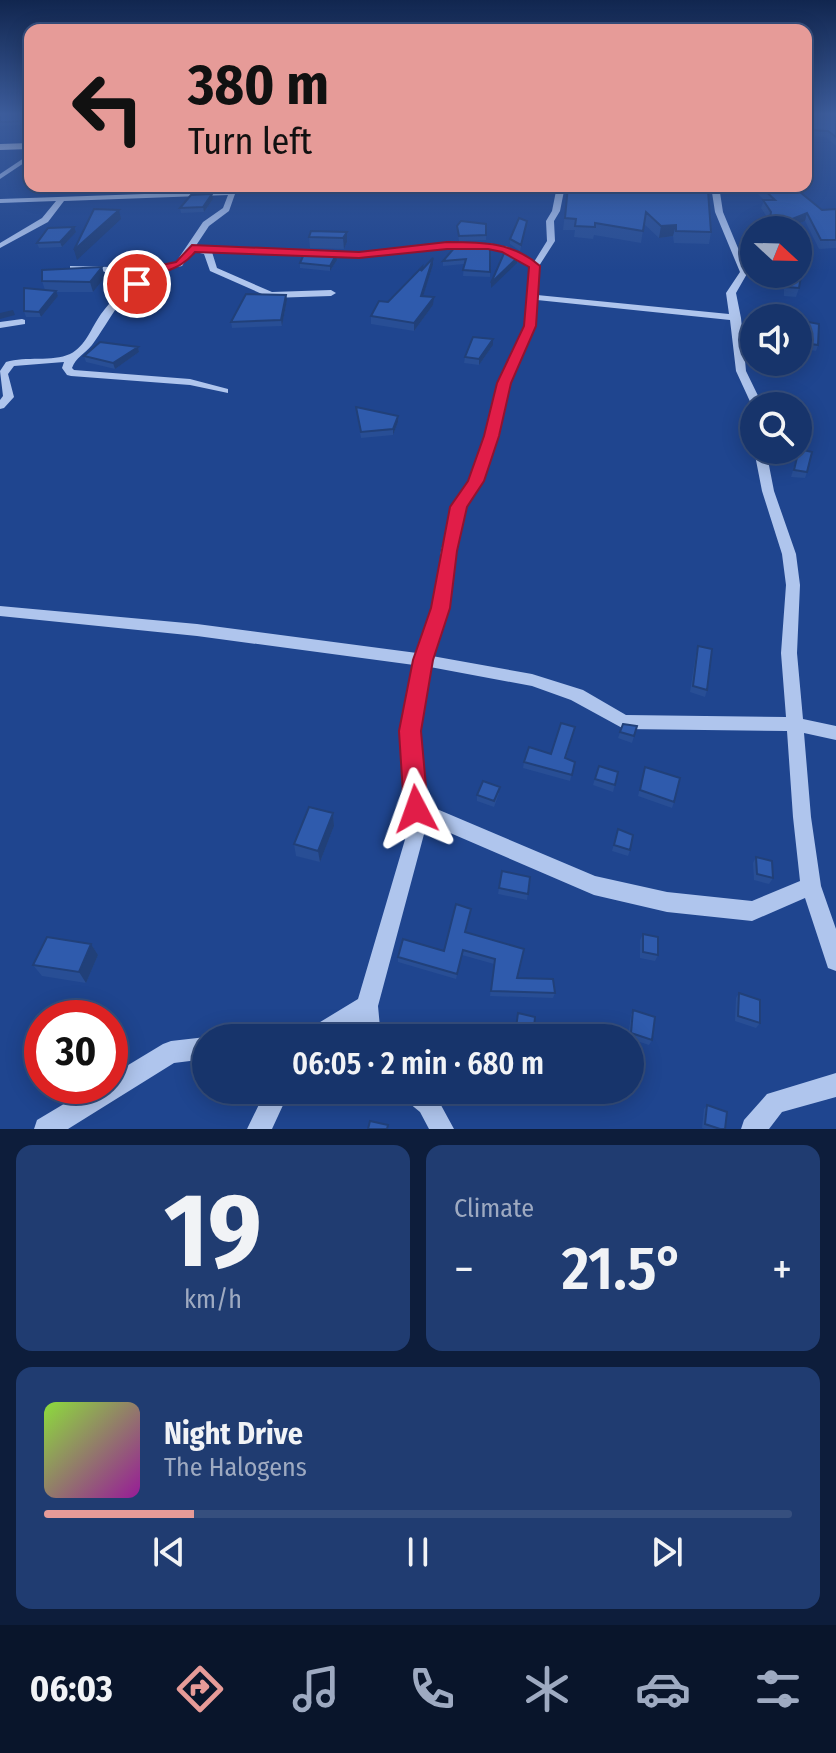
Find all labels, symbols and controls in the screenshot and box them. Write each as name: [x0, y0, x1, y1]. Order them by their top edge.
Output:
text: 380 m: [188, 52, 329, 119]
icon: left: [56, 56, 160, 160]
text: Turn left: [188, 120, 312, 164]
north arrow: [740, 216, 812, 288]
map controls: [740, 216, 812, 464]
pin: [103, 250, 171, 318]
icon: arrive: [115, 262, 159, 306]
button: sound: [740, 304, 812, 376]
button: search: [740, 392, 812, 464]
position arrow: [374, 767, 458, 851]
speed limit sign: 30: [24, 1000, 128, 1104]
text: 06:05 · 2 min · 680 m: [292, 1046, 544, 1082]
text: 19: [164, 1169, 262, 1294]
text: Climate: [454, 1193, 534, 1224]
text: 21.5°: [562, 1233, 684, 1305]
text: −: [454, 1243, 474, 1296]
text: +: [772, 1243, 792, 1296]
text: km/h: [184, 1284, 242, 1315]
text: Night Drive: [164, 1416, 303, 1452]
text: The Halogens: [164, 1452, 307, 1483]
icon: previous: [147, 1530, 191, 1574]
icon: pause: [396, 1530, 440, 1574]
icon: next: [645, 1530, 689, 1574]
icon: directions: [172, 1661, 228, 1717]
icon: music: [288, 1661, 344, 1717]
icon: phone: [404, 1661, 460, 1717]
icon: climate: [519, 1661, 575, 1717]
icon: car: [635, 1661, 691, 1717]
icon: filters: [750, 1661, 806, 1717]
text: 06:03: [30, 1667, 113, 1711]

